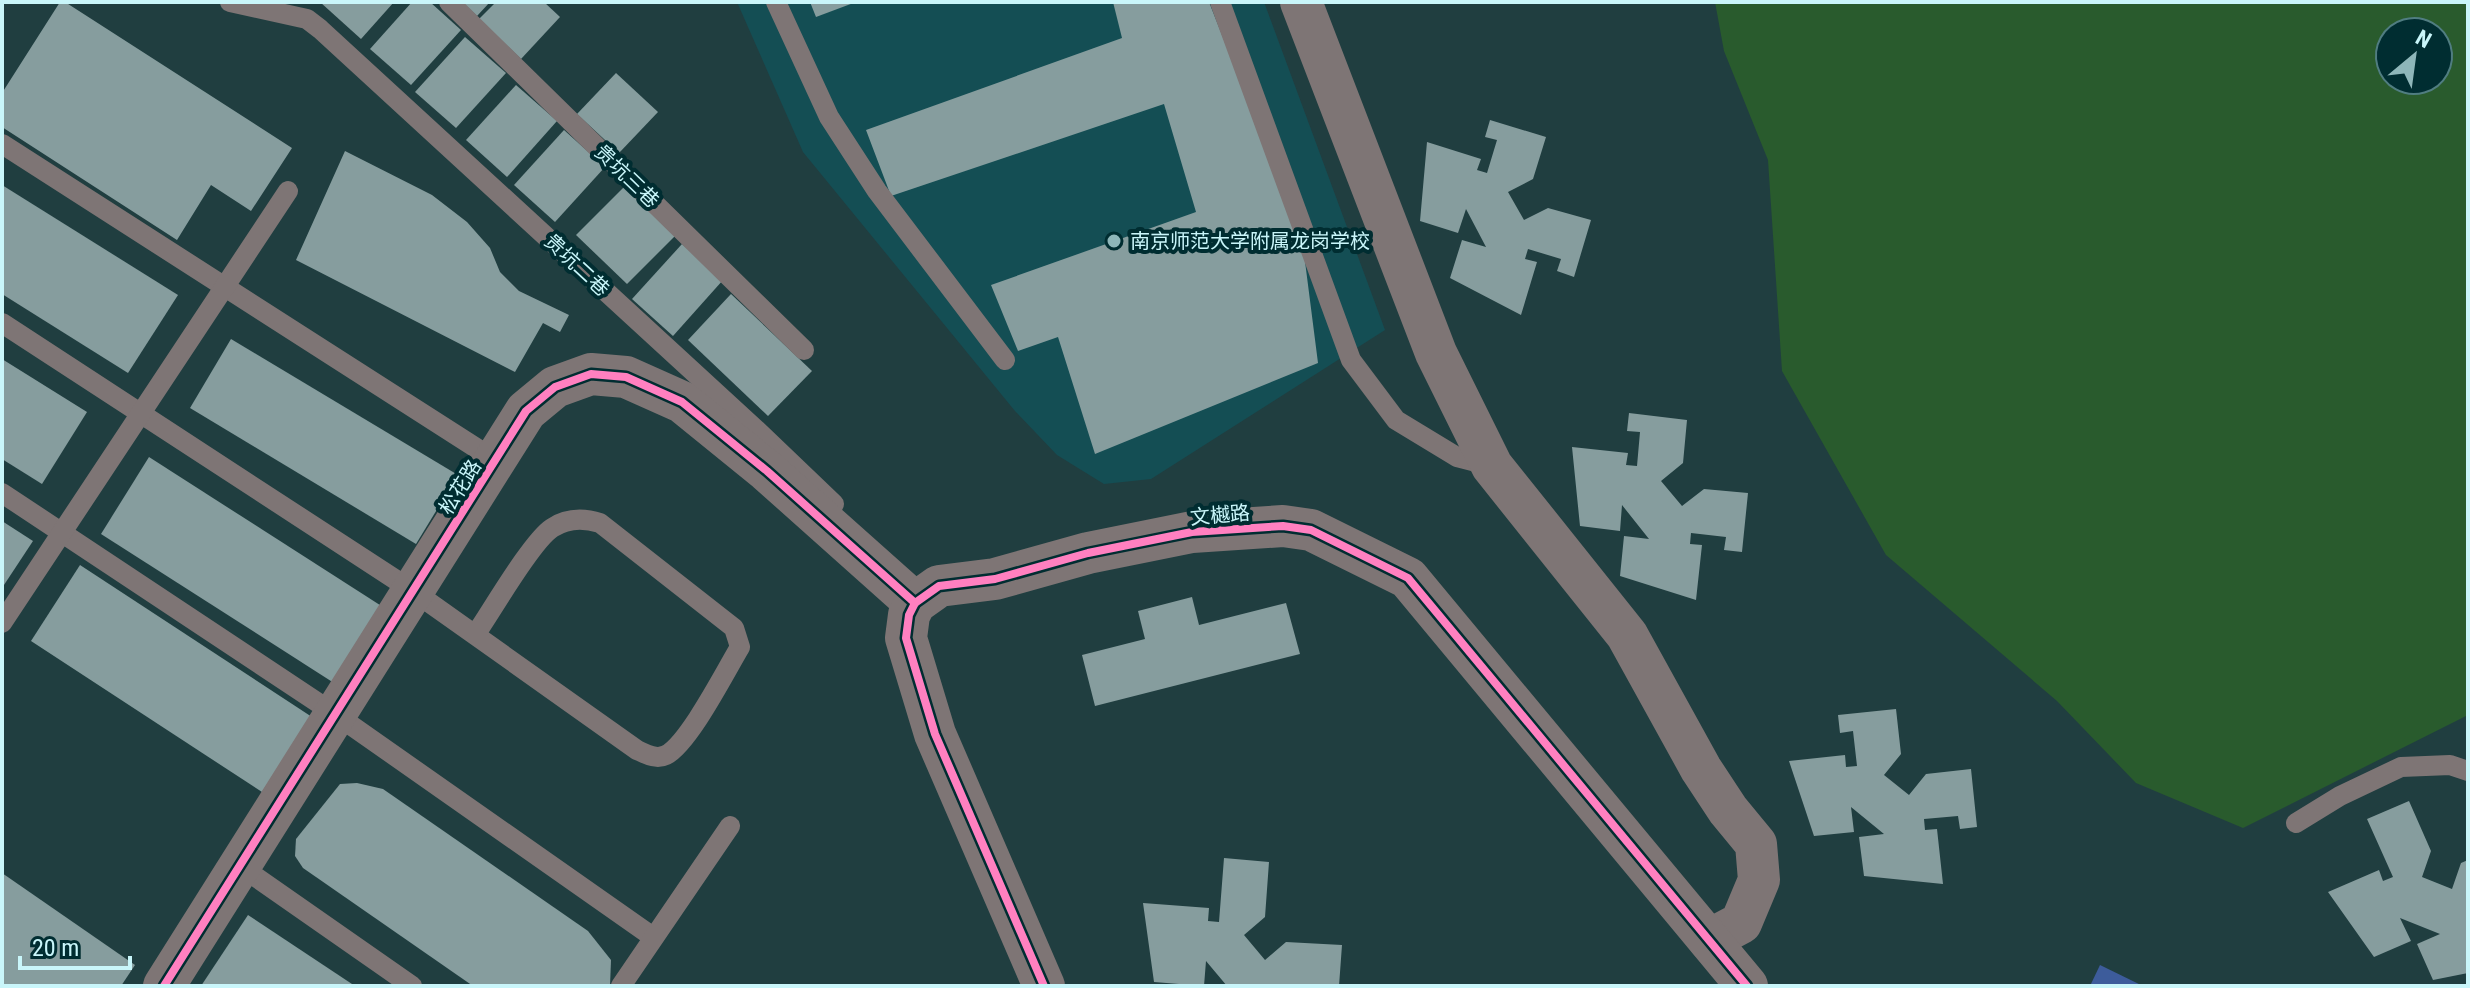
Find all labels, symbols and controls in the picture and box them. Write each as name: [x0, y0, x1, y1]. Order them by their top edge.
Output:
north arrow: [2374, 16, 2454, 96]
text: N: [2411, 25, 2435, 53]
street label: 贵坑三巷: [590, 140, 664, 212]
street label: 贵坑二巷: [540, 229, 614, 301]
place label: 南京师范大学附属龙岗学校: [1130, 229, 1370, 253]
marker: 南京师范大学附属龙岗学校: [1105, 232, 1123, 250]
street label: 松花路: [434, 455, 486, 519]
street label: 文樾路: [1189, 500, 1251, 530]
scale bar: [20, 920, 130, 970]
text: 20 m: [32, 934, 79, 962]

